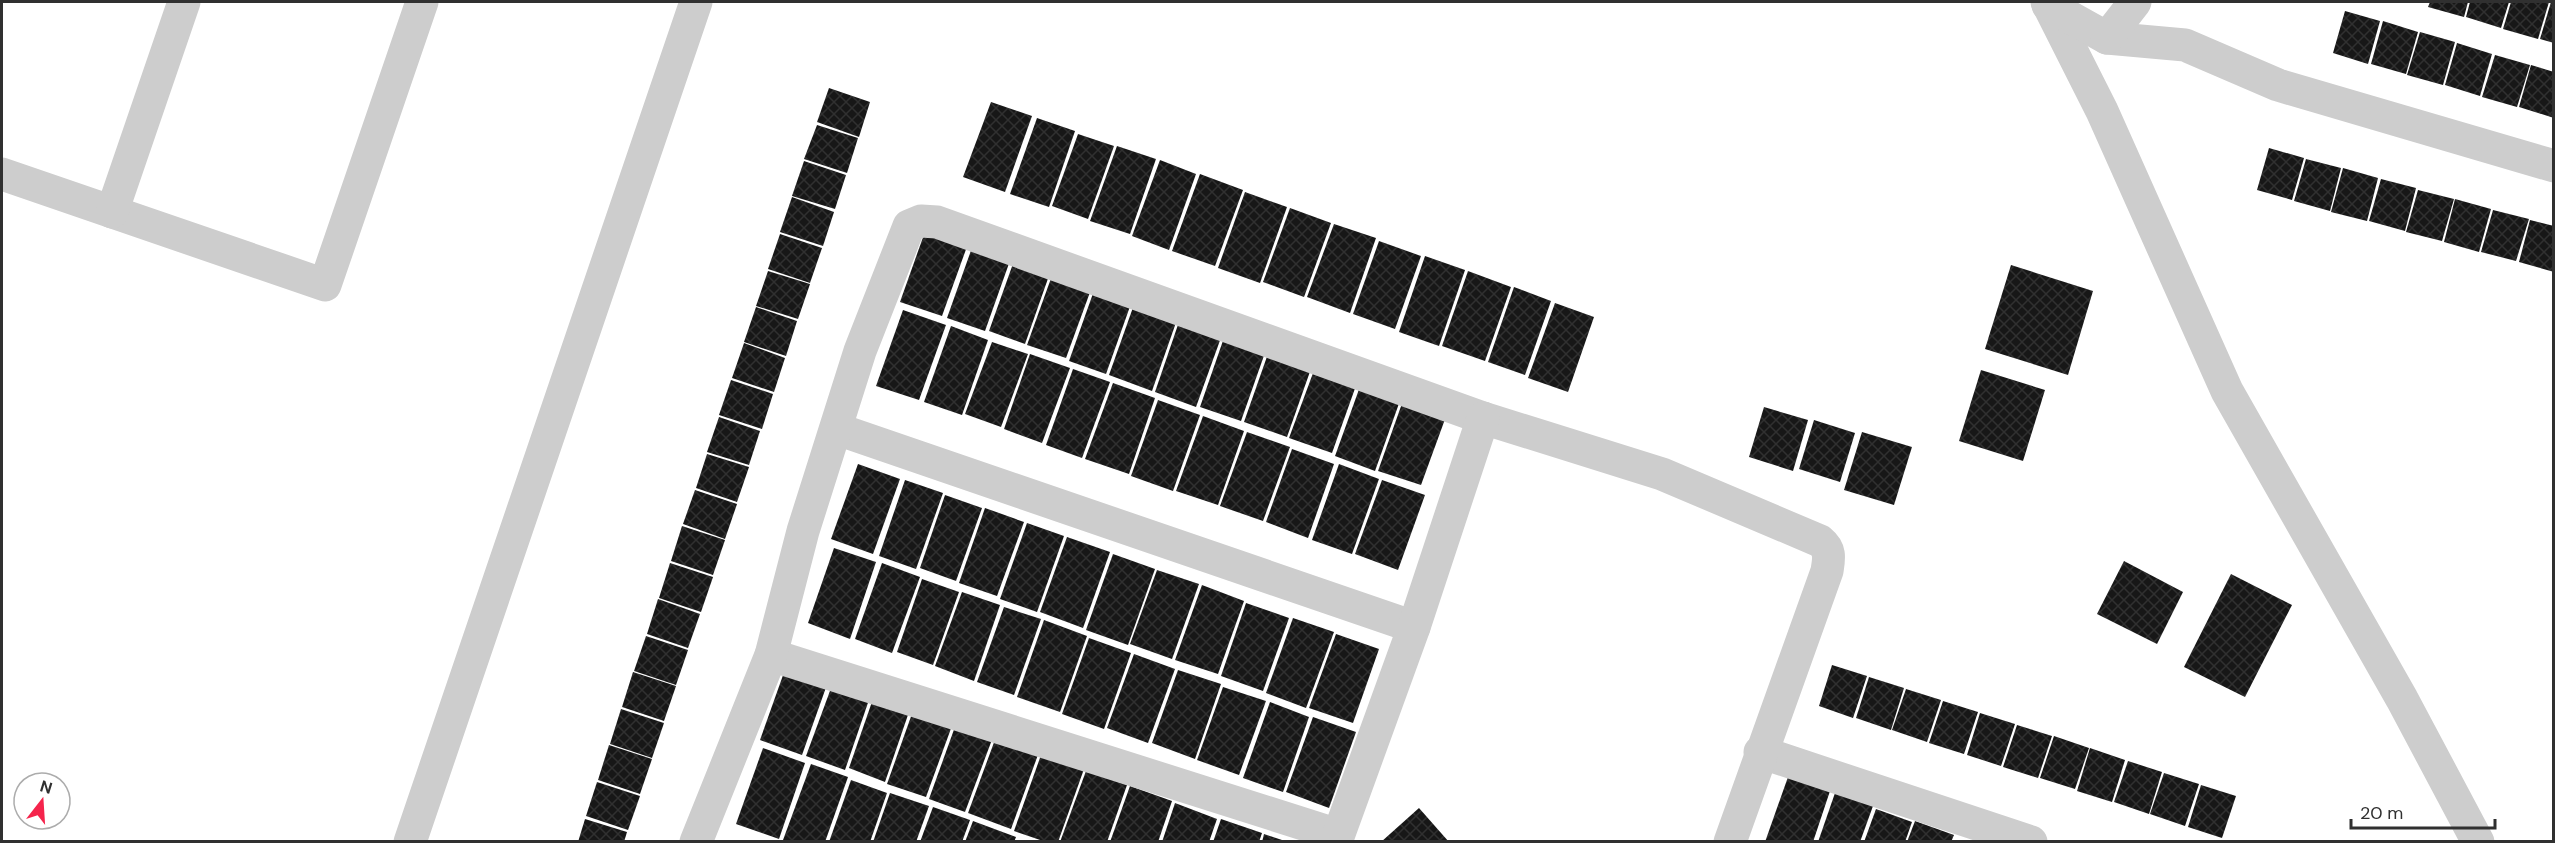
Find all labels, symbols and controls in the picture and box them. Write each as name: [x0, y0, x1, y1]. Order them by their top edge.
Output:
north arrow: [12, 771, 72, 831]
text: N: [38, 775, 55, 799]
scale bar: [2351, 792, 2495, 830]
text: 20 m: [2360, 801, 2403, 825]

